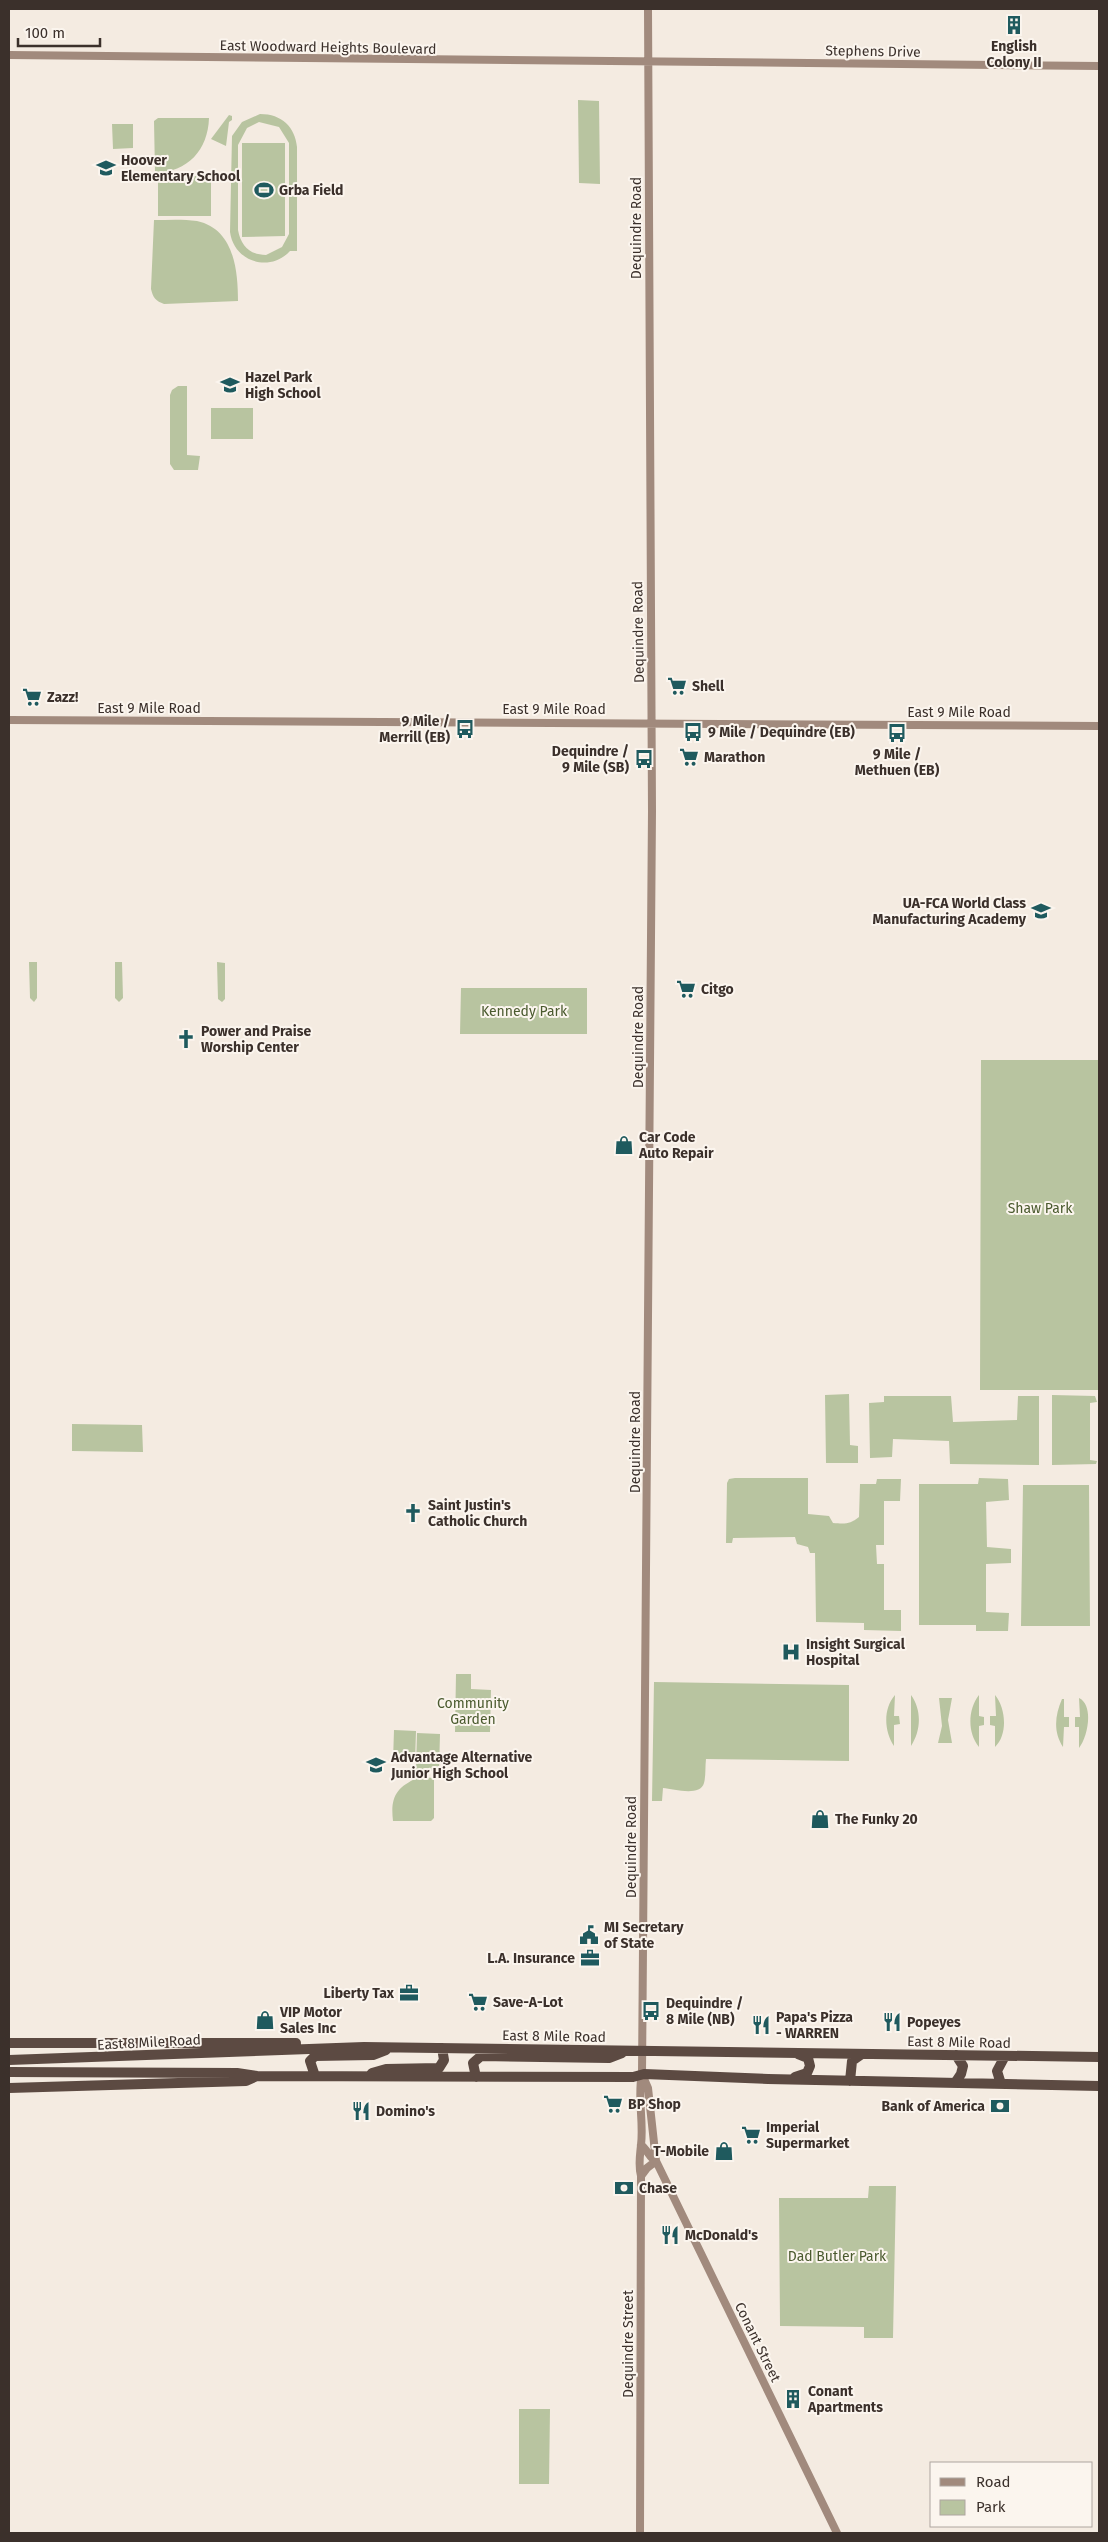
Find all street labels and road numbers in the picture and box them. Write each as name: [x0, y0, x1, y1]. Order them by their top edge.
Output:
street label: East Woodward Heights Boulevard: [219, 37, 437, 58]
street label: Stephens Drive: [825, 42, 921, 61]
street label: Dequindre Road: [628, 177, 645, 279]
street label: Dequindre Road: [629, 581, 648, 683]
street label: East 9 Mile Road: [97, 700, 201, 717]
street label: East 9 Mile Road: [502, 701, 606, 718]
street label: East 9 Mile Road: [907, 704, 1011, 721]
street label: Dequindre Road: [630, 986, 647, 1088]
street label: Dequindre Road: [627, 1391, 644, 1493]
street label: Dequindre Road: [623, 1796, 640, 1898]
street label: East 8 Mile Road: [502, 2027, 606, 2046]
street label: East 8 Mile Road: [97, 2031, 201, 2054]
street label: East 8 Mile Road: [907, 2033, 1011, 2052]
street label: Dequindre Street: [620, 2289, 637, 2398]
street label: Conant Street: [731, 2300, 785, 2386]

